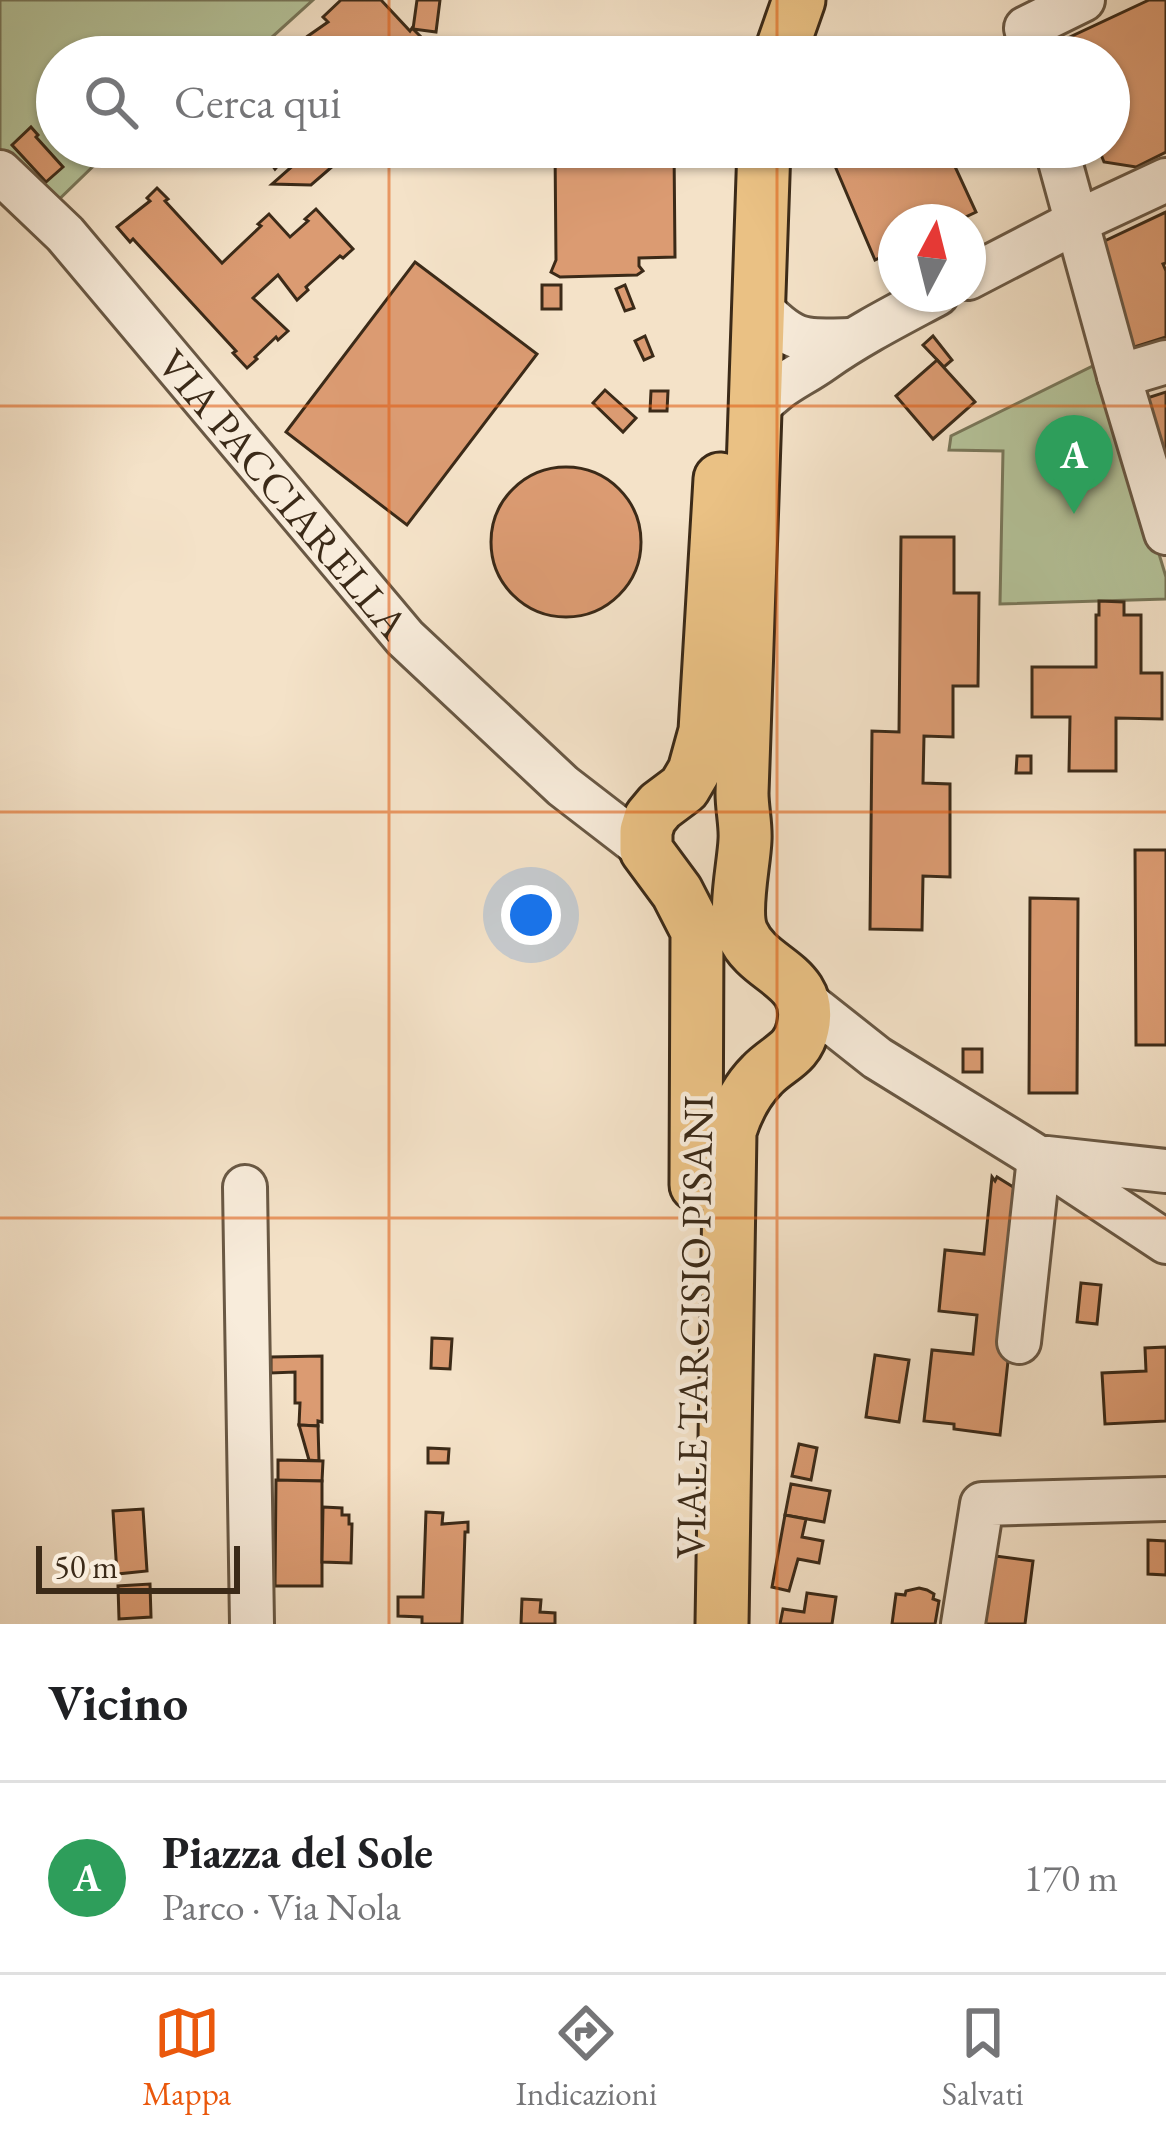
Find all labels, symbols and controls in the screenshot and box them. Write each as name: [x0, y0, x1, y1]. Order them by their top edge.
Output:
search box: [36, 36, 1130, 168]
icon: search: [78, 69, 144, 135]
text: Cerca qui: [174, 73, 341, 131]
north arrow: [878, 204, 986, 312]
street label: VIA PACCIARELLA: [146, 337, 422, 650]
pin: A: [1035, 415, 1113, 514]
your location: [501, 885, 561, 945]
street label: VIALE TARCISIO PISANI: [662, 1095, 726, 1559]
scale bar: [36, 1540, 240, 1593]
text: 50 m: [54, 1545, 118, 1588]
text: Vicino: [48, 1669, 188, 1735]
text: Piazza del Sole: [162, 1823, 433, 1881]
text: A: [73, 1852, 101, 1903]
text: 170 m: [1024, 1852, 1118, 1903]
text: Parco · Via Nola: [162, 1881, 401, 1932]
tab: Mappa: [142, 2000, 231, 2115]
tab: Indicazioni: [516, 2000, 657, 2115]
tab: Salvati: [942, 2000, 1024, 2115]

